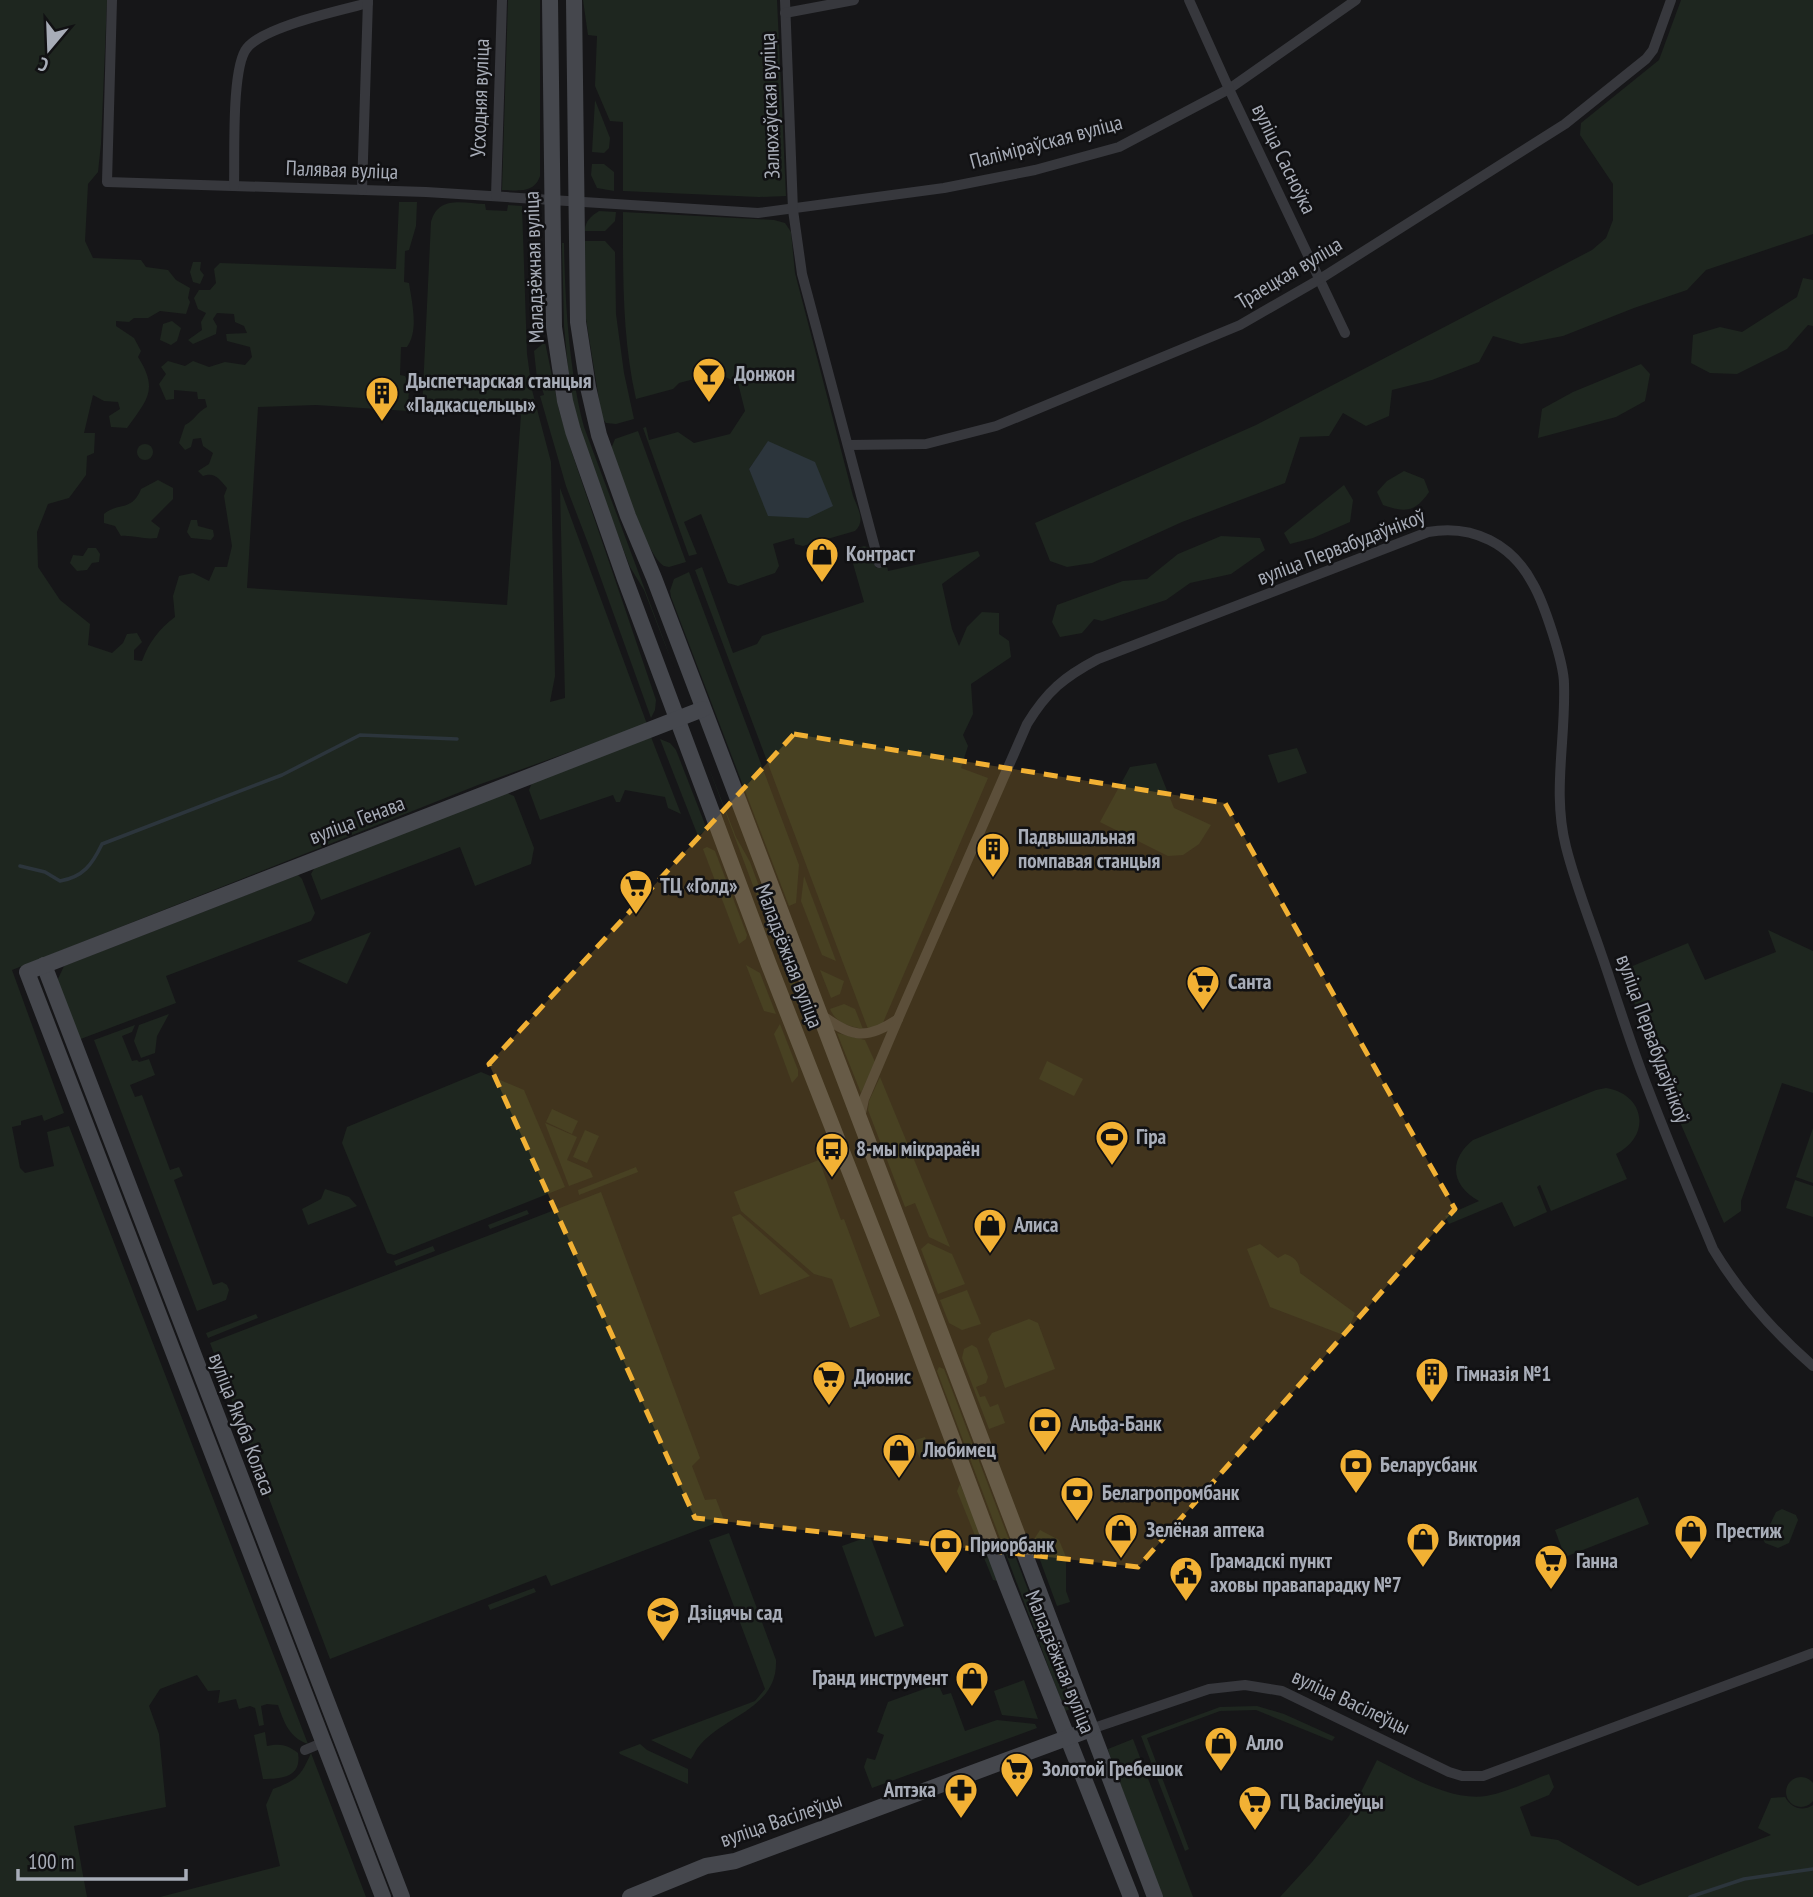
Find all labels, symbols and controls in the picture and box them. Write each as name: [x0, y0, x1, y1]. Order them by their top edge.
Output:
north arrow: [14, 14, 84, 84]
street label: Залюхаўская вуліца: [753, 32, 786, 180]
street label: Усходняя вуліца: [464, 38, 495, 158]
text: С: [35, 52, 51, 78]
street label: вуліца Сасноўка: [1246, 99, 1323, 218]
street label: Паліміраўская вуліца: [967, 108, 1125, 175]
street label: Палявая вуліца: [285, 154, 399, 185]
street label: Маладзёжная вуліца: [517, 191, 550, 344]
street label: Траецкая вуліца: [1231, 230, 1347, 315]
bar icon: Донжон: [690, 355, 728, 404]
place label: Донжон: [734, 360, 795, 387]
place label: Дыспетчарская станцыя «Падкасцельцы»: [406, 367, 592, 418]
building icon: Дыспетчарская станцыя «Падкасцельцы»: [363, 374, 401, 423]
street label: вуліца Первабудаўнікоў: [1253, 502, 1429, 591]
shop icon: Контраст: [803, 535, 841, 584]
place label: Контраст: [846, 540, 916, 567]
street label: вуліца Генава: [305, 789, 408, 850]
place label: Падвышальная помпавая станцыя: [1018, 823, 1160, 874]
building icon: Падвышальная помпавая станцыя: [974, 830, 1012, 879]
supermarket icon: ТЦ «Голд»: [617, 867, 655, 916]
place label: ТЦ «Голд»: [660, 872, 738, 899]
street label: Маладзёжная вуліца: [750, 880, 829, 1032]
street label: вуліца Первабудаўнікоў: [1610, 951, 1697, 1127]
supermarket icon: Санта: [1184, 963, 1222, 1012]
place label: Санта: [1228, 968, 1272, 995]
sports icon: Гіра: [1093, 1118, 1131, 1167]
place label: Гіра: [1136, 1123, 1167, 1150]
bus stop icon: 8-мы мікрараён: [813, 1130, 851, 1179]
place label: 8-мы мікрараён: [856, 1135, 980, 1162]
shop icon: Алиса: [971, 1206, 1009, 1255]
place label: Алиса: [1013, 1211, 1059, 1238]
street label: вуліца Якуба Коласа: [203, 1349, 282, 1499]
building icon: Гімназія №1: [1413, 1355, 1451, 1404]
supermarket icon: Дионис: [810, 1358, 848, 1407]
place label: Гімназія №1: [1456, 1360, 1551, 1387]
place label: Дионис: [854, 1363, 912, 1390]
bank icon: Альфа-Банк: [1026, 1405, 1064, 1454]
place label: Альфа-Банк: [1069, 1410, 1162, 1437]
shop icon: Любимец: [880, 1431, 918, 1480]
place label: Любимец: [922, 1436, 996, 1463]
bank icon: Беларусбанк: [1337, 1446, 1375, 1495]
place label: Беларусбанк: [1380, 1451, 1478, 1478]
bank icon: Белагропромбанк: [1058, 1474, 1096, 1523]
place label: Белагропромбанк: [1102, 1479, 1240, 1506]
shop icon: Зелёная аптека: [1102, 1511, 1140, 1560]
shop icon: Престиж: [1672, 1512, 1710, 1561]
place label: Зелёная аптека: [1146, 1516, 1265, 1543]
place label: Престиж: [1716, 1517, 1782, 1544]
shop icon: Виктория: [1404, 1520, 1442, 1569]
place label: Виктория: [1448, 1525, 1521, 1552]
bank icon: Приорбанк: [927, 1526, 965, 1575]
place label: Приорбанк: [970, 1531, 1055, 1558]
supermarket icon: Ганна: [1532, 1542, 1570, 1591]
place label: Грамадскі пункт аховы правапарадку №7: [1210, 1547, 1402, 1598]
place label: Ганна: [1576, 1547, 1618, 1574]
public building icon: Грамадскі пункт аховы правапарадку №7: [1167, 1554, 1205, 1603]
street label: Маладзёжная вуліца: [1019, 1586, 1101, 1737]
school or university icon: Дзіцячы сад: [644, 1594, 682, 1643]
place label: Дзіцячы сад: [688, 1599, 782, 1626]
shop icon: Гранд инструмент: [953, 1659, 991, 1708]
street label: вуліца Васілеўцы: [1288, 1662, 1414, 1741]
place label: Гранд инструмент: [812, 1664, 949, 1691]
shop icon: Алло: [1202, 1724, 1240, 1773]
place label: Алло: [1245, 1729, 1284, 1756]
supermarket icon: Золотой Гребешок: [998, 1750, 1036, 1799]
place label: Золотой Гребешок: [1042, 1755, 1183, 1782]
pharmacy icon: Аптэка: [942, 1771, 980, 1820]
place label: Аптэка: [883, 1776, 936, 1803]
supermarket icon: ГЦ Васілеўцы: [1236, 1783, 1274, 1832]
street label: вуліца Васілеўцы: [716, 1786, 845, 1853]
place label: ГЦ Васілеўцы: [1280, 1788, 1384, 1815]
scale bar: [18, 1838, 186, 1882]
text: 100 m: [28, 1848, 74, 1875]

